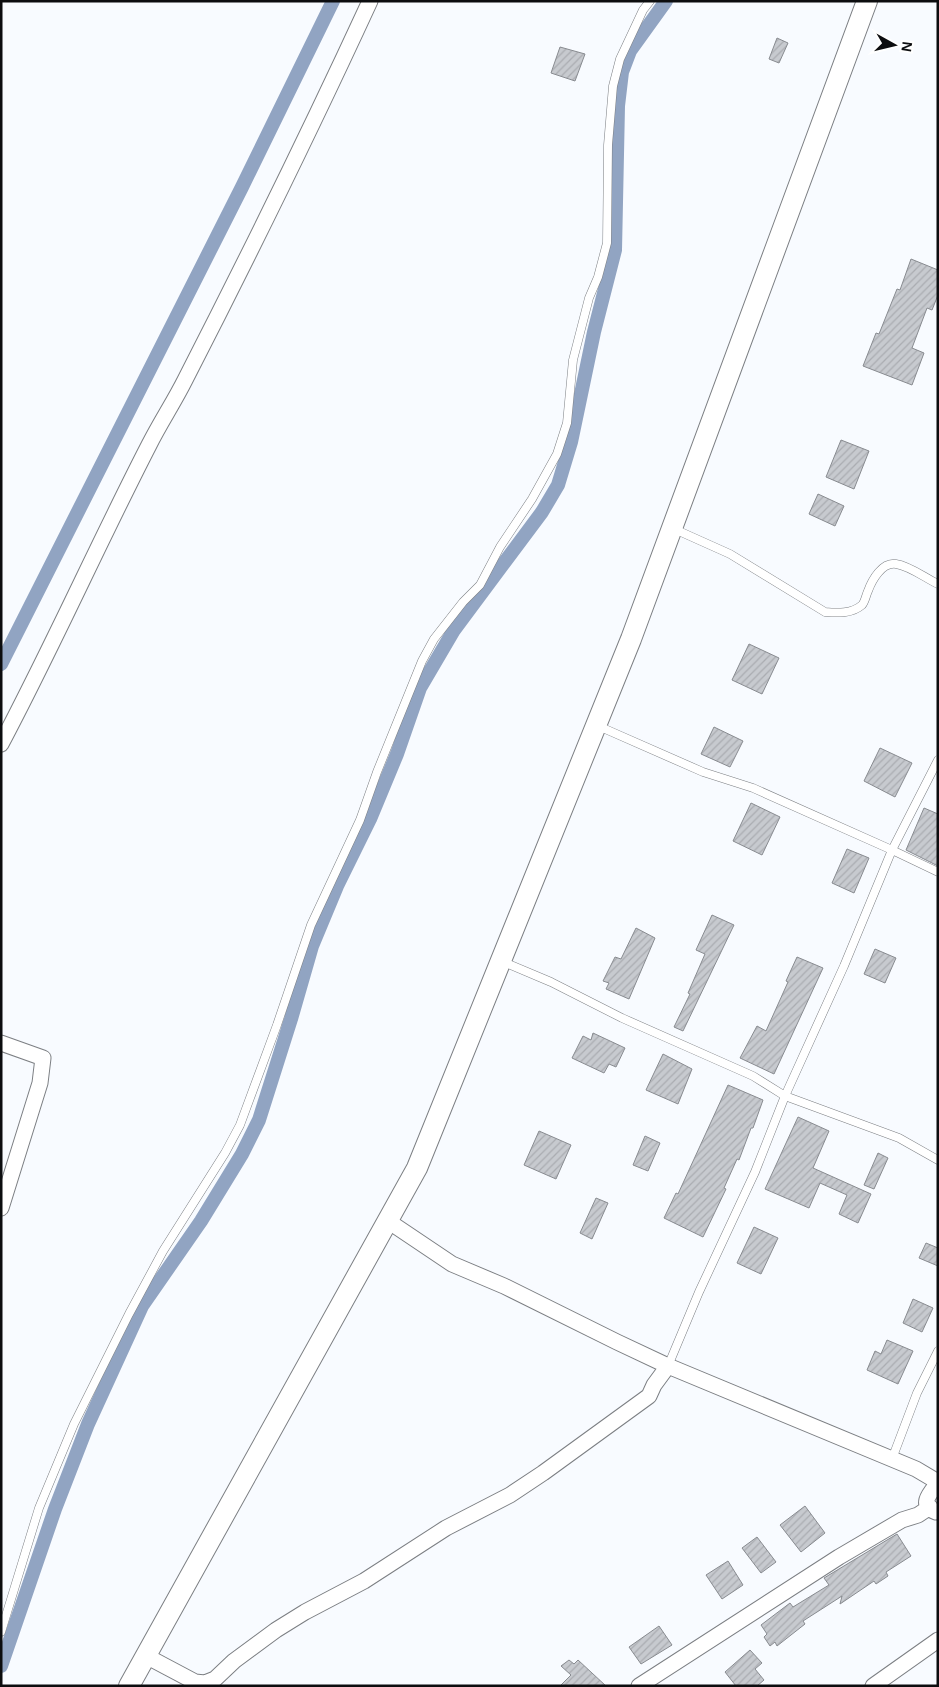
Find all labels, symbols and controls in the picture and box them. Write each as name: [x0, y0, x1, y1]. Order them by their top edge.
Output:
north arrow: [869, 20, 919, 70]
text: N: [898, 41, 916, 53]

